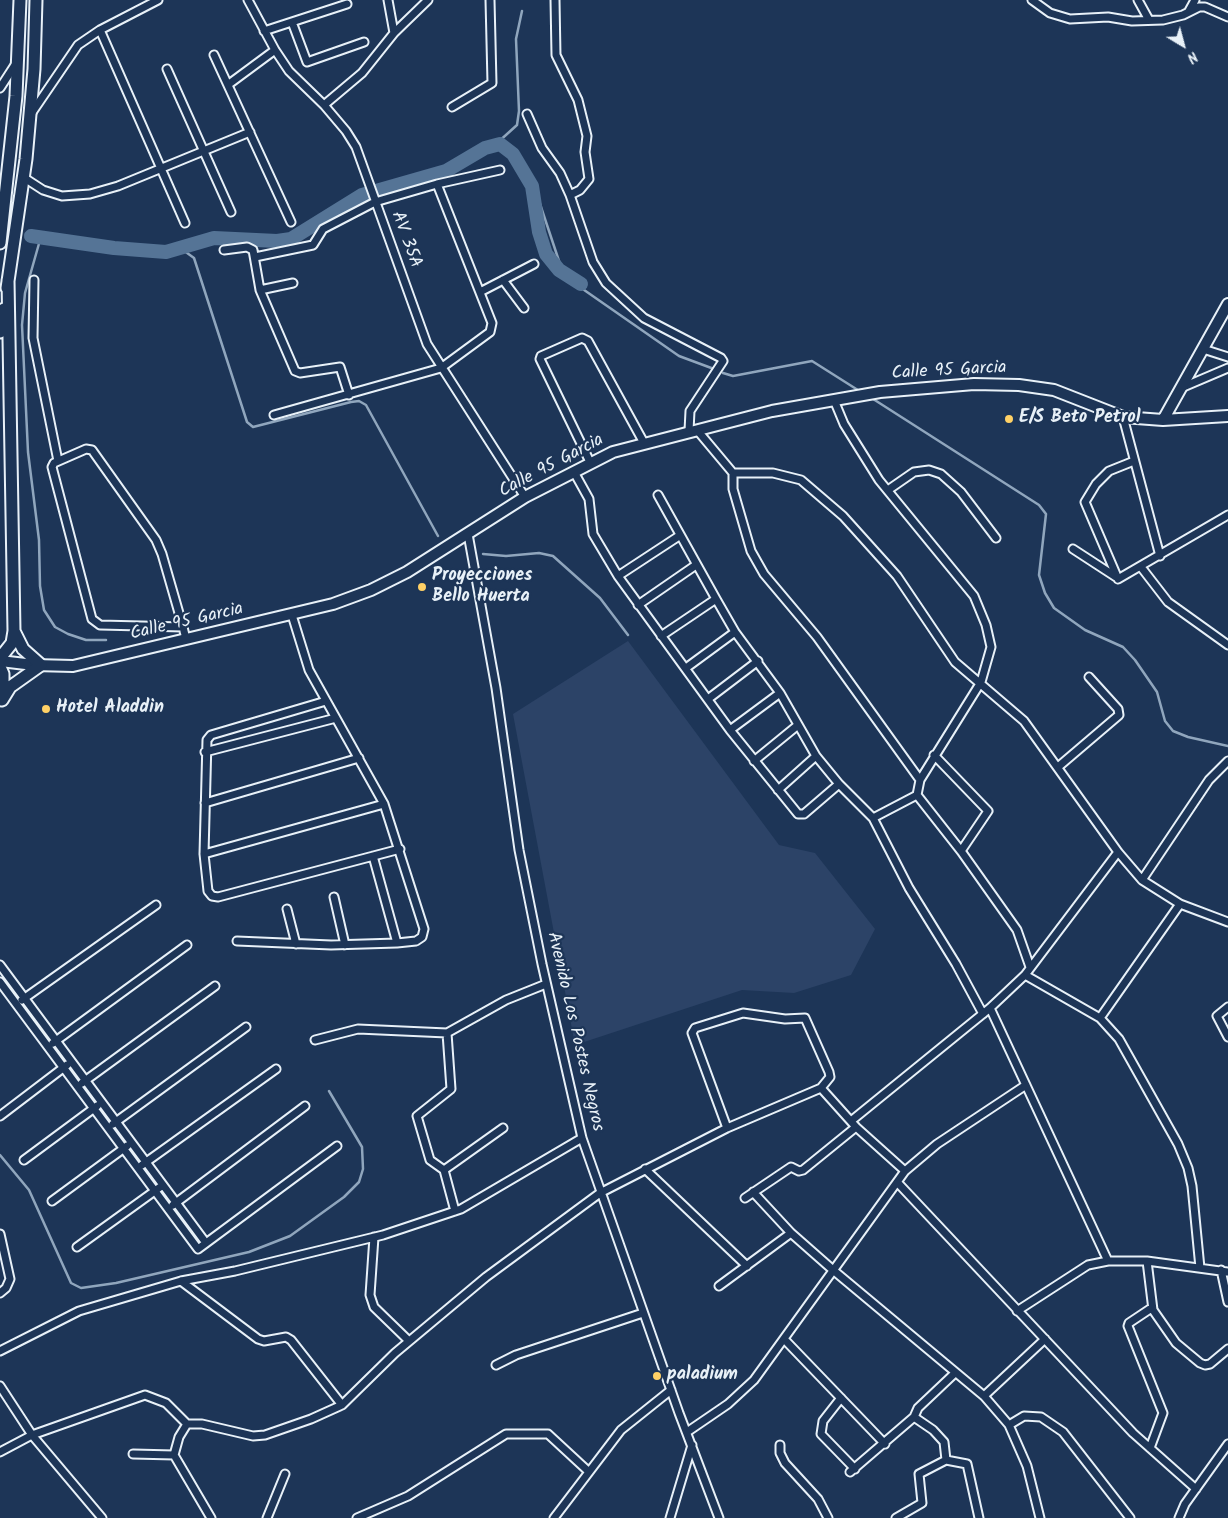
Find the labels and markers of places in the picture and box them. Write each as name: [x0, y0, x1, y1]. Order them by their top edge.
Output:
place label: E/S Beto Petrol: [1019, 408, 1140, 430]
marker: E/S Beto Petrol: [1003, 413, 1015, 425]
place label: Proyecciones Bello Huerta: [432, 566, 532, 608]
marker: Proyecciones Bello Huerta: [416, 581, 428, 593]
place label: Hotel Aladdin: [56, 698, 164, 720]
marker: Hotel Aladdin: [40, 703, 52, 715]
place label: paladium: [667, 1365, 738, 1387]
marker: paladium: [651, 1370, 663, 1382]

